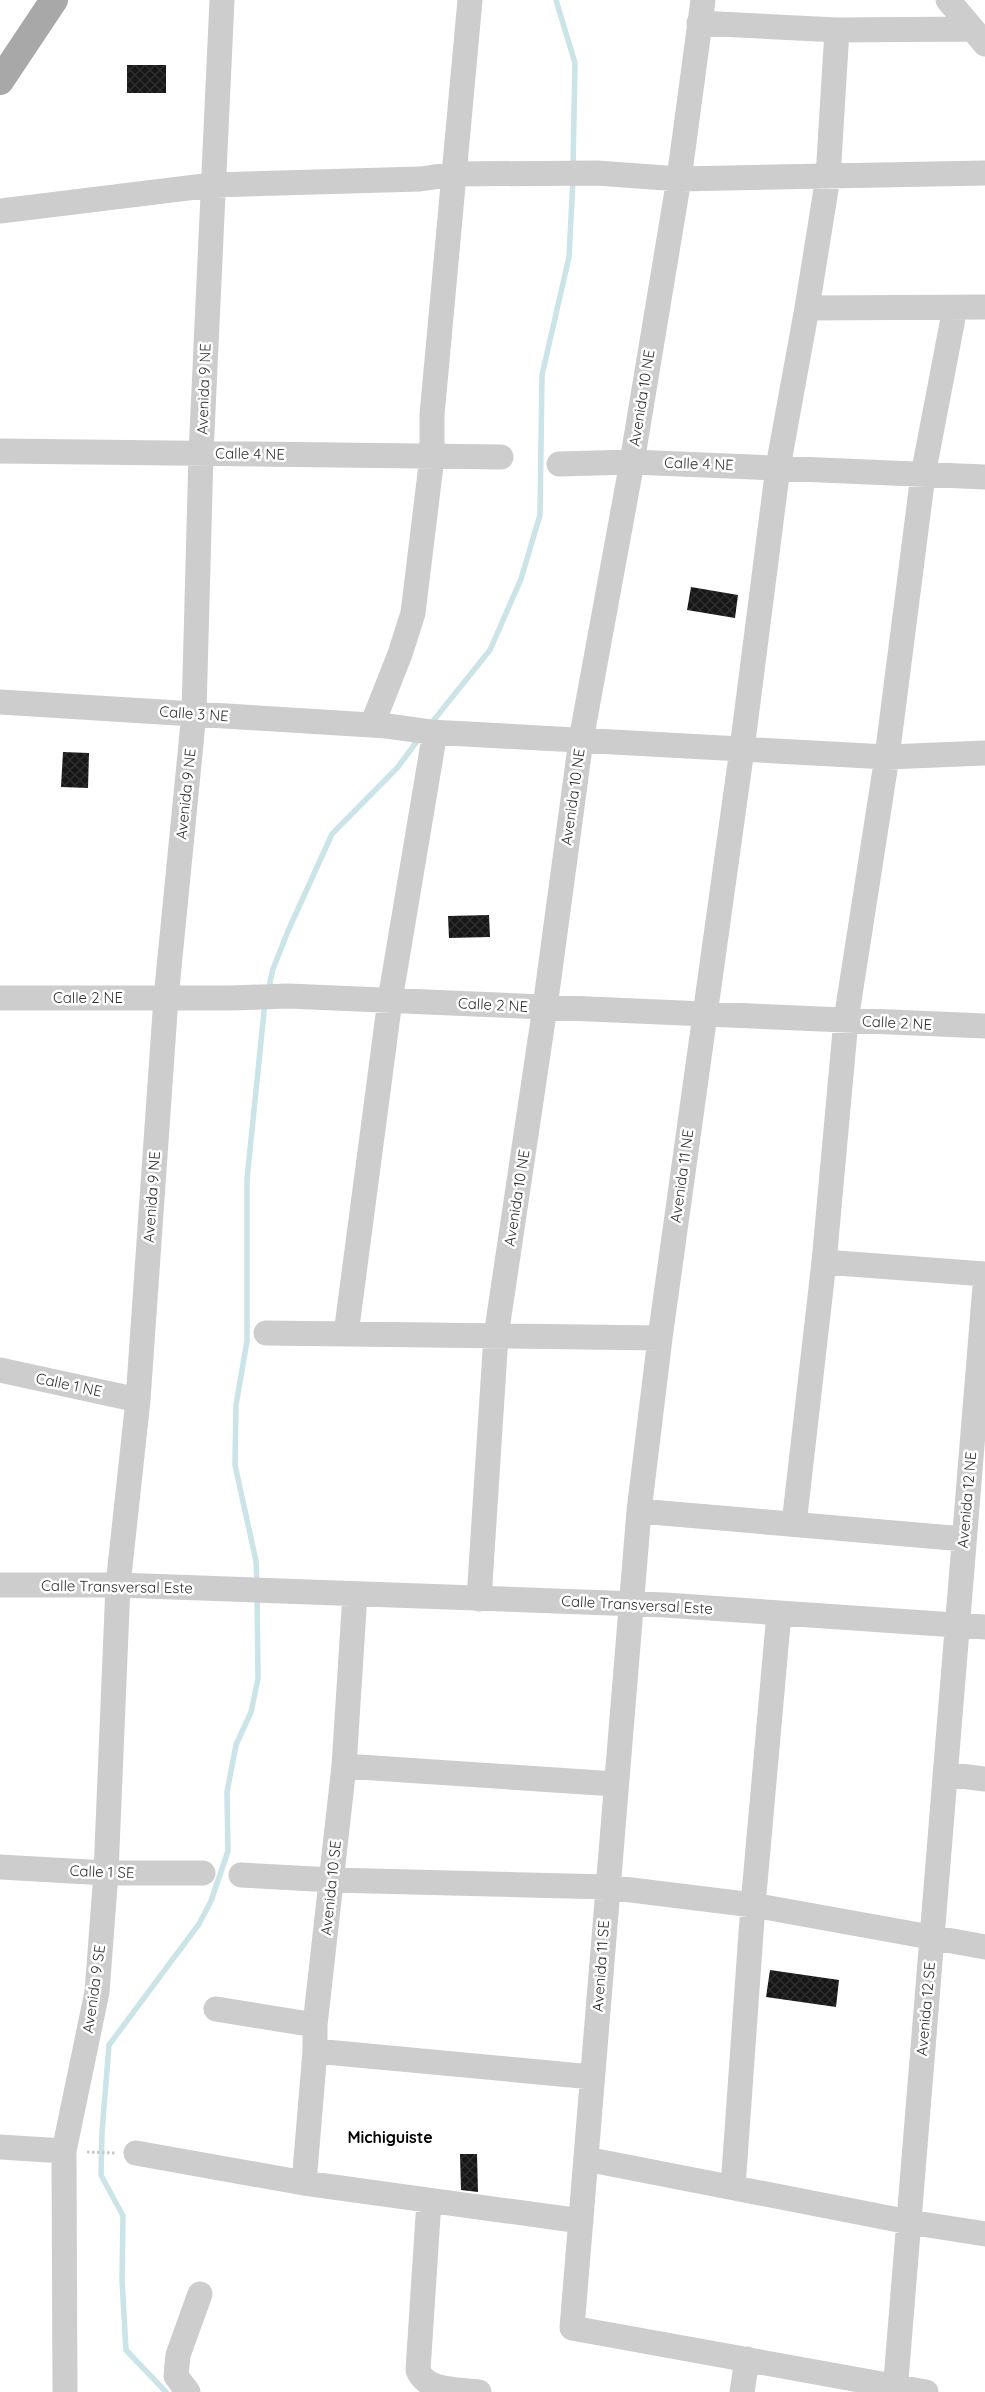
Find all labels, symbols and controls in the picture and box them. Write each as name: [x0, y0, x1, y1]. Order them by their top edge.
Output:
street label: Avenida 9 NE: [192, 343, 215, 435]
street label: Avenida 10 NE: [624, 348, 659, 448]
street label: Calle 4 NE: [215, 443, 285, 464]
street label: Calle 4 NE: [664, 453, 734, 474]
street label: Calle 3 NE: [159, 702, 229, 725]
street label: Avenida 9 NE: [171, 747, 200, 841]
street label: Avenida 10 NE: [556, 747, 589, 847]
street label: Calle 2 NE: [53, 988, 123, 1007]
street label: Calle 2 NE: [458, 993, 529, 1016]
street label: Calle 2 NE: [862, 1011, 933, 1034]
street label: Avenida 11 NE: [666, 1128, 697, 1224]
street label: Avenida 10 NE: [499, 1148, 534, 1248]
street label: Avenida 9 NE: [139, 1151, 164, 1243]
street label: Calle 1 NE: [34, 1368, 104, 1401]
street label: Avenida 12 NE: [953, 1451, 980, 1549]
street label: Calle Transversal Este: [41, 1576, 193, 1597]
street label: Calle Transversal Este: [561, 1591, 713, 1618]
street label: Avenida 10 SE: [316, 1840, 345, 1936]
street label: Calle 1 SE: [69, 1861, 135, 1882]
street label: Avenida 11 SE: [588, 1919, 613, 2012]
street label: Avenida 9 SE: [78, 1943, 109, 2034]
street label: Avenida 12 SE: [912, 1961, 939, 2057]
district label: Michiguiste: [347, 2127, 433, 2147]

